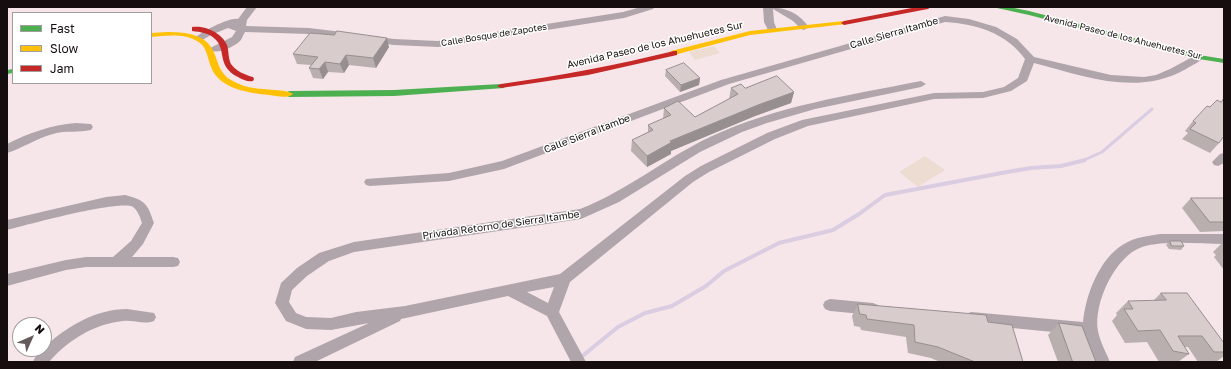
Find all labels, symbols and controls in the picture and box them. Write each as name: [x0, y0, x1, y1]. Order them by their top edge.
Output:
legend: [12, 12, 152, 84]
street label: Avenida Paseo de los Ahuehuetes Sur: [1043, 12, 1203, 62]
street label: Calle Sierra Itambe: [848, 15, 940, 51]
street label: Avenida Paseo de los Ahuehuetes Sur: [566, 19, 744, 71]
text: Fast: [50, 21, 75, 36]
street label: Calle Bosque de Zapotes: [440, 21, 548, 49]
text: Slow: [50, 41, 78, 56]
text: Jam: [50, 61, 74, 76]
street label: Calle Sierra Itambe: [542, 112, 632, 156]
street label: Privada Retorno de Sierra Itambe: [422, 208, 580, 242]
north arrow: [12, 317, 52, 357]
text: N: [33, 321, 48, 336]

